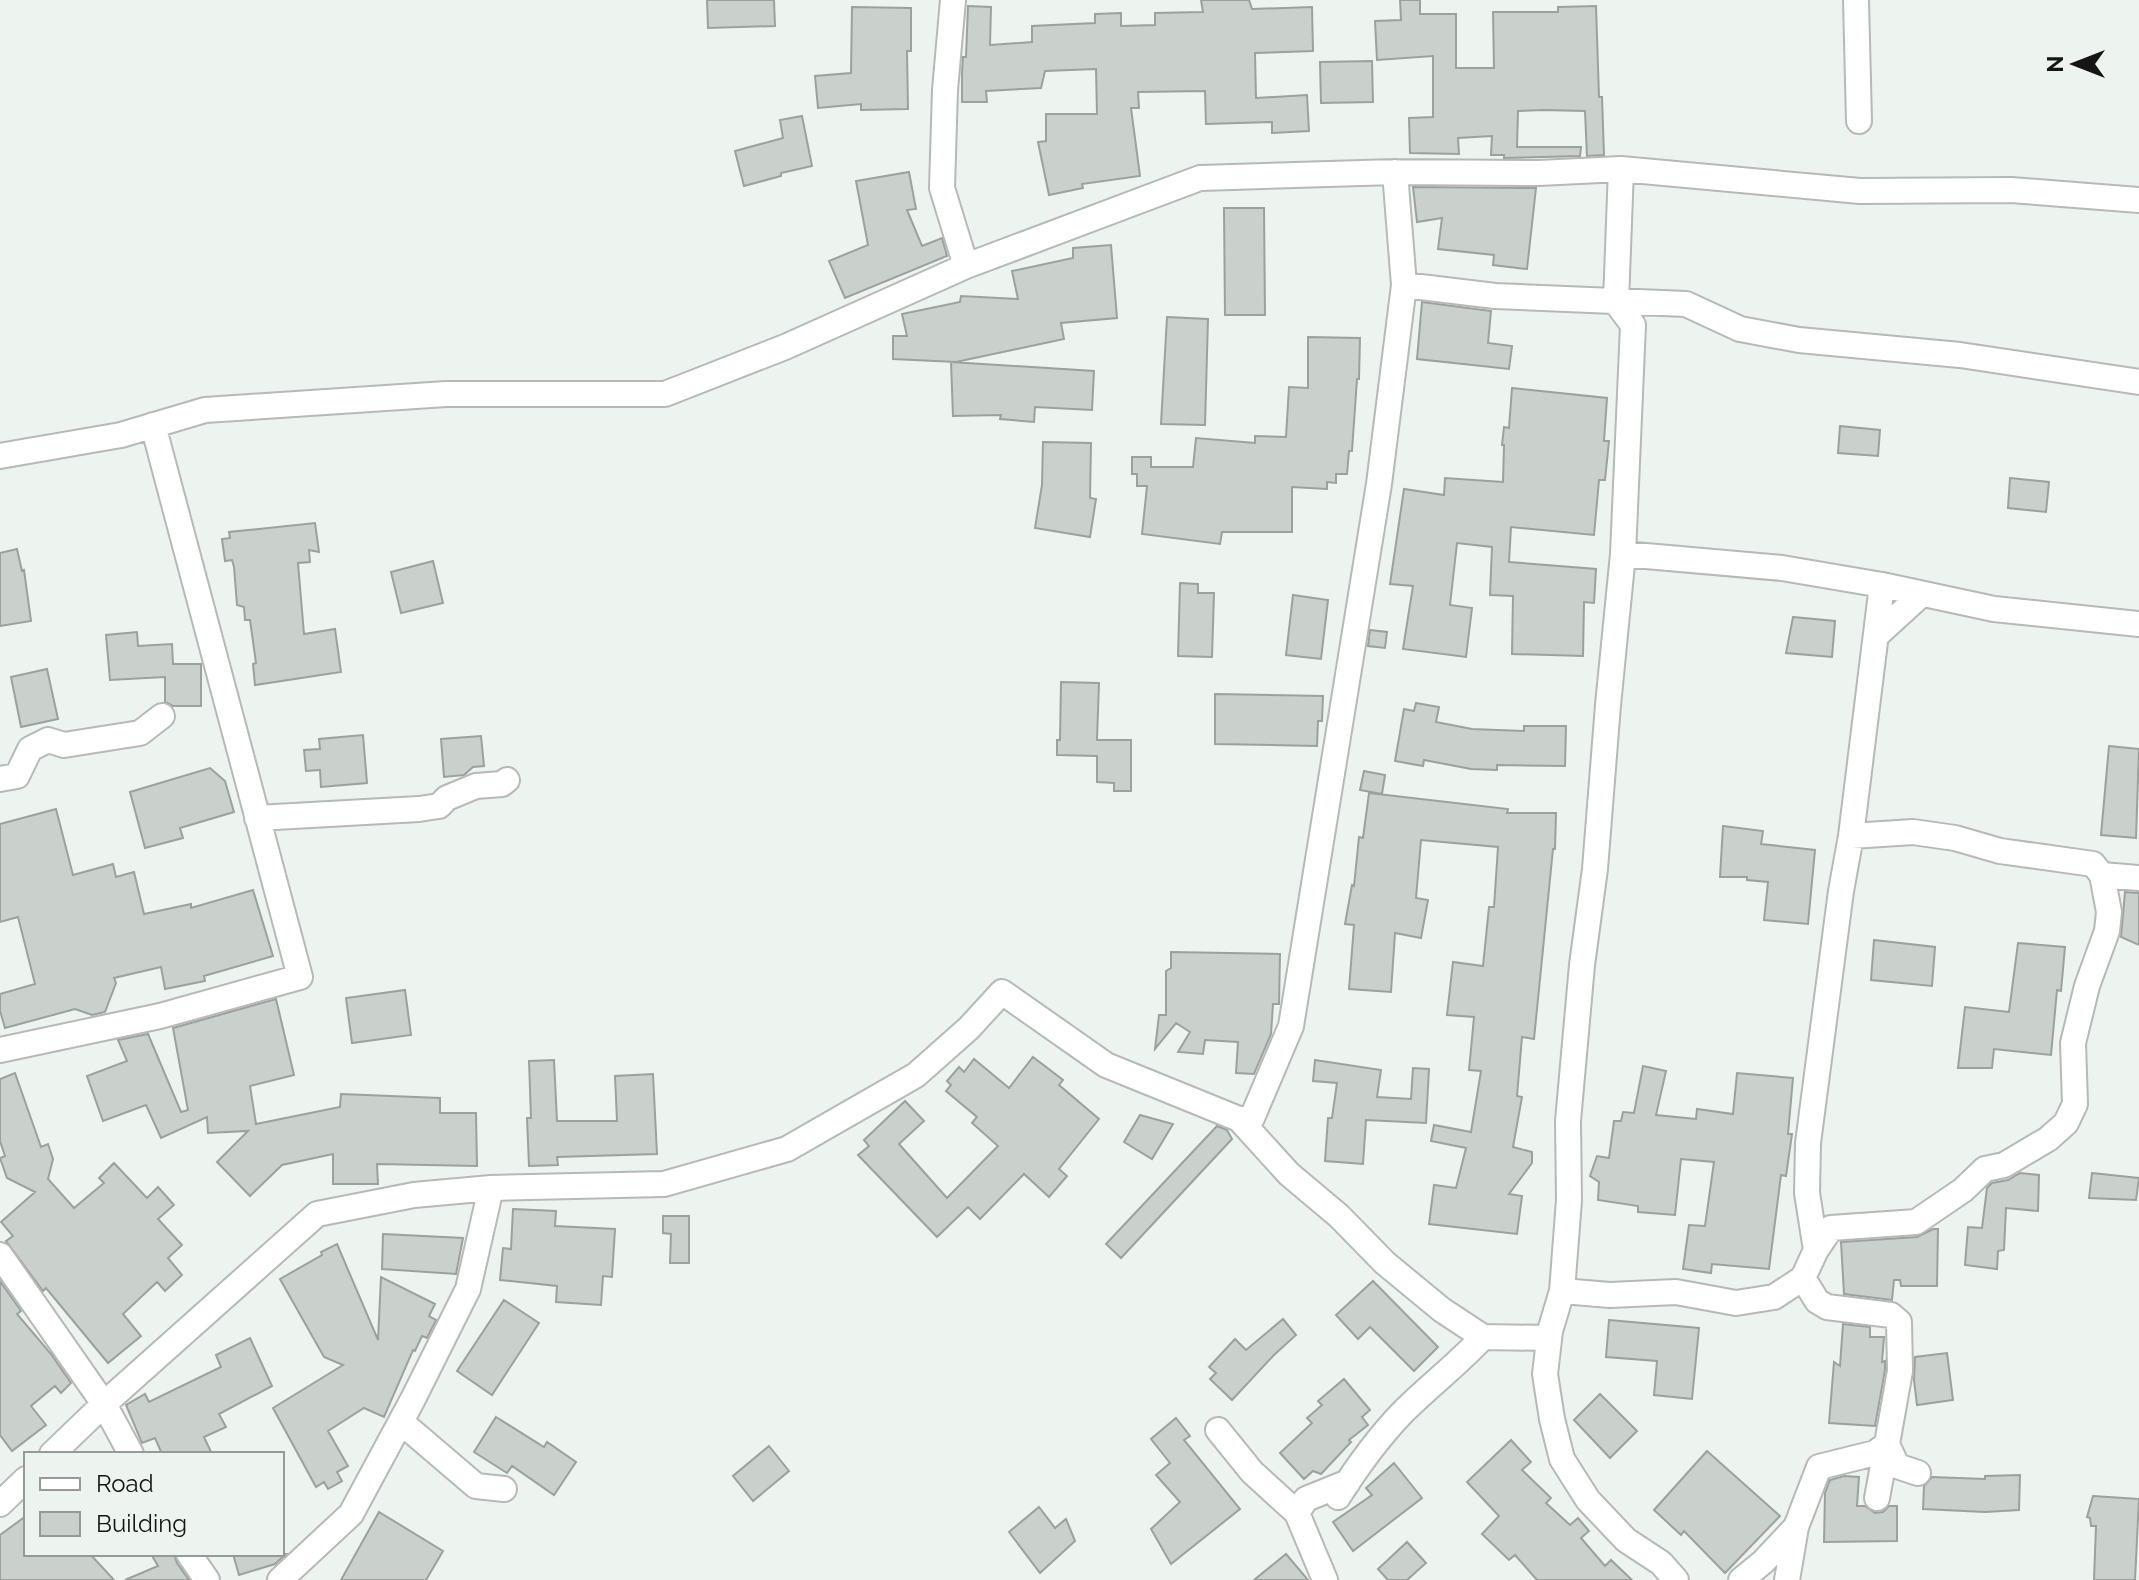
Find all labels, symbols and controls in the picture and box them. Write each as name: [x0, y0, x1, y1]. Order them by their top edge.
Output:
north arrow: [2035, 24, 2115, 104]
text: N: [2042, 56, 2068, 72]
legend: [24, 1452, 284, 1556]
text: Road: [96, 1469, 154, 1498]
text: Building: [96, 1509, 187, 1538]

